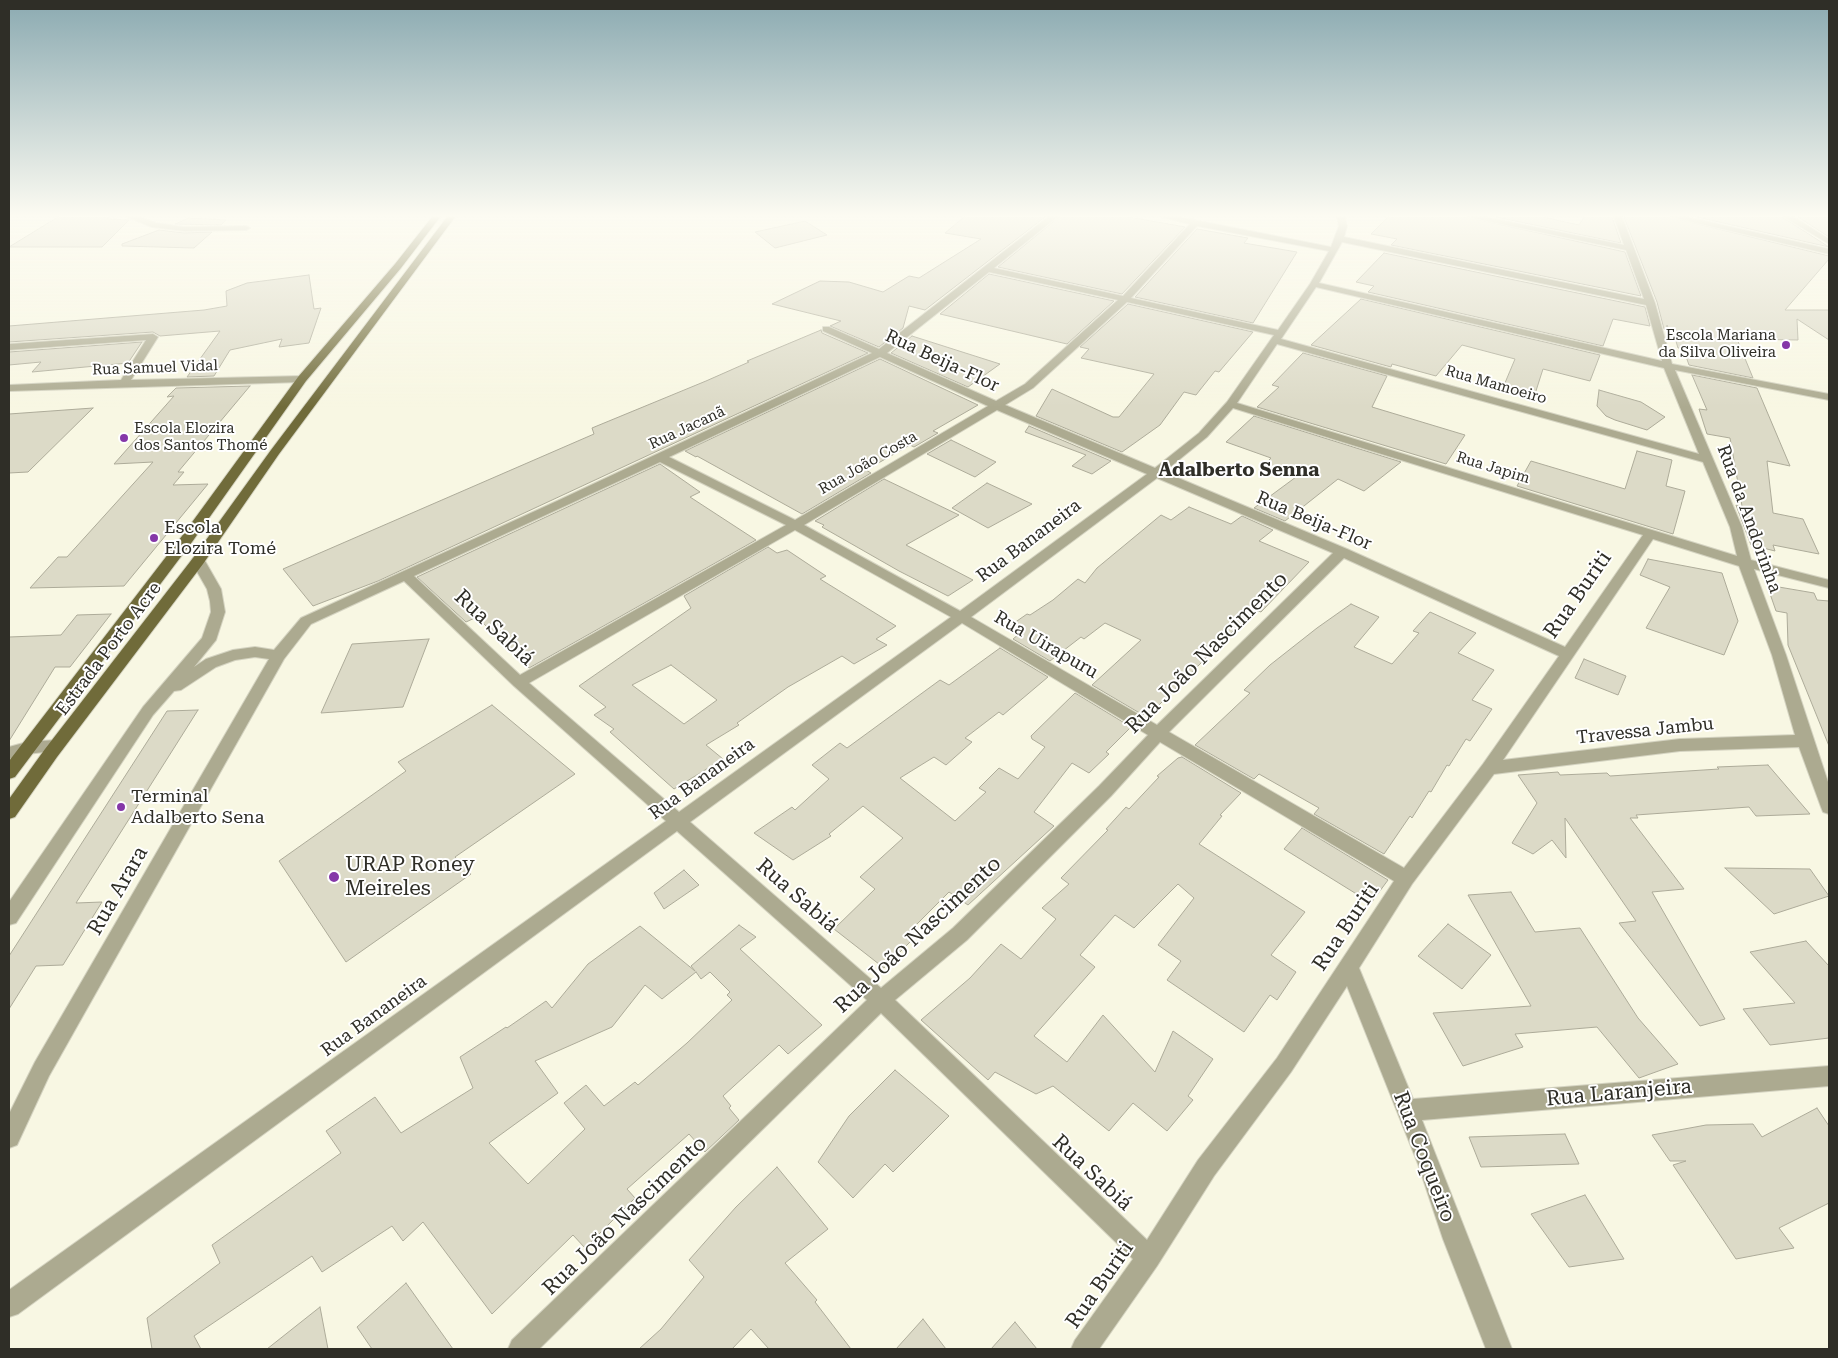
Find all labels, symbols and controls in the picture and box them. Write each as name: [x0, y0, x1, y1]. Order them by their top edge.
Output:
street label: Rua Beija-Flor: [882, 325, 1002, 397]
place label: Escola Mariana da Silva Oliveira: [1659, 327, 1776, 362]
marker: Escola Mariana da Silva Oliveira: [1780, 339, 1792, 351]
street label: Rua Samuel Vidal: [92, 357, 218, 379]
street label: Rua Mamoeiro: [1443, 362, 1549, 408]
street label: Rua Jacanã: [646, 403, 728, 453]
place label: Escola Elozira dos Santos Thomé: [134, 420, 267, 455]
street label: Rua João Costa: [816, 428, 920, 498]
marker: Escola Elozira dos Santos Thomé: [118, 432, 130, 444]
street label: Rua da Andorinha: [1712, 442, 1786, 596]
street label: Rua Japim: [1454, 448, 1532, 488]
district label: Adalberto Senna: [1158, 459, 1320, 481]
street label: Rua Beija-Flor: [1253, 487, 1375, 555]
street label: Rua Bananeira: [973, 495, 1085, 587]
place label: Escola Elozira Tomé: [164, 517, 276, 560]
marker: Escola Elozira Tomé: [148, 532, 160, 544]
street label: Rua Buriti: [1539, 546, 1617, 644]
street label: Rua João Nascimento: [1121, 567, 1293, 739]
street label: Estrada Porto Acre: [52, 578, 166, 720]
street label: Rua Sabiá: [449, 585, 539, 671]
street label: Rua Uirapuru: [990, 607, 1102, 683]
street label: Travessa Jambu: [1575, 713, 1715, 749]
street label: Rua Bananeira: [645, 734, 759, 824]
place label: Terminal Adalberto Sena: [131, 786, 264, 829]
marker: Terminal Adalberto Sena: [115, 801, 127, 813]
street label: Rua Arara: [83, 842, 153, 940]
street label: Rua João Nascimento: [830, 851, 1006, 1019]
place label: URAP Roney Meireles: [345, 852, 475, 902]
street label: Rua Sabiá: [751, 854, 843, 938]
marker: URAP Roney Meireles: [327, 870, 341, 884]
street label: Rua Buriti: [1307, 878, 1385, 976]
street label: Rua Bananeira: [317, 971, 431, 1061]
street label: Rua Laranjeira: [1545, 1074, 1693, 1112]
street label: Rua Coqueiro: [1388, 1088, 1460, 1226]
street label: Rua Sabiá: [1047, 1130, 1137, 1216]
street label: Rua João Nascimento: [538, 1131, 712, 1301]
street label: Rua Buriti: [1061, 1236, 1139, 1334]

